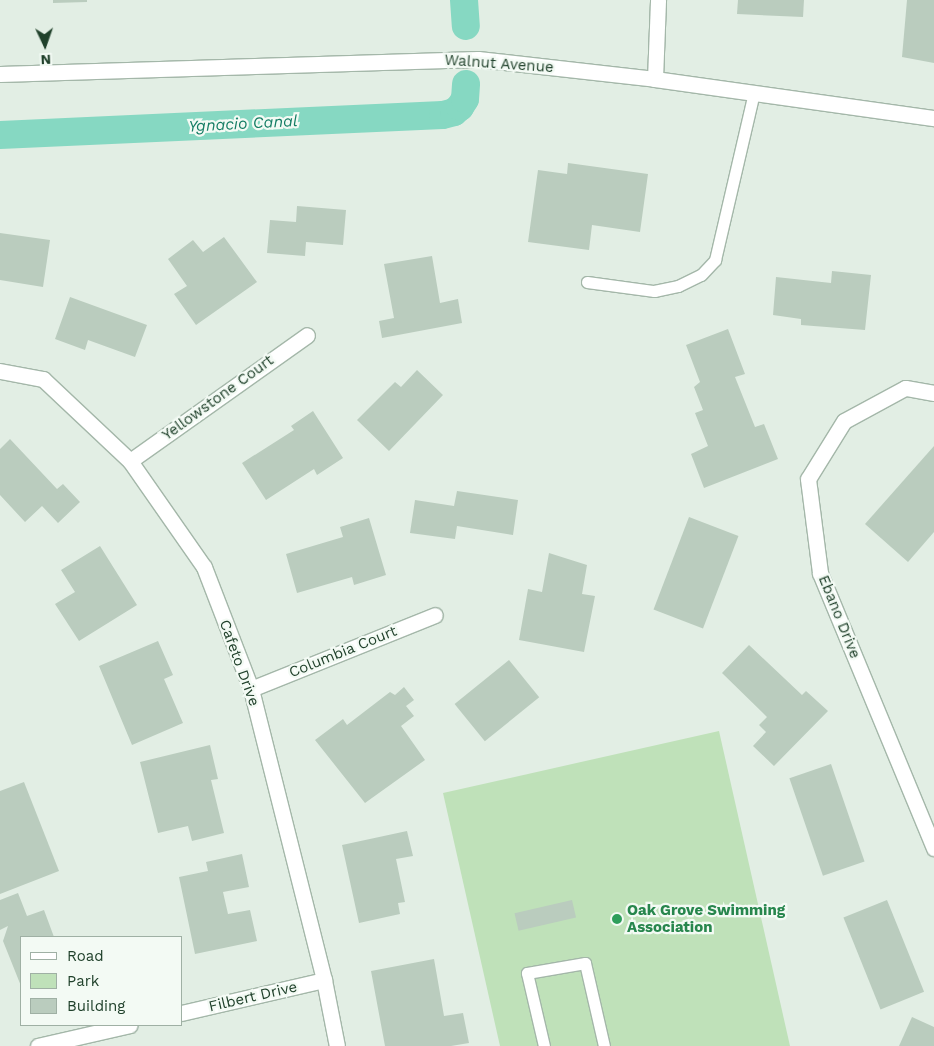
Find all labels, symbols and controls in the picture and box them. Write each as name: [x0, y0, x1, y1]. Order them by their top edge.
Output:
north arrow: [20, 20, 70, 70]
street label: Walnut Avenue: [444, 51, 554, 77]
text: N: [40, 52, 51, 68]
water label: Ygnacio Canal: [188, 112, 298, 136]
street label: Yellowstone Court: [159, 352, 277, 444]
street label: Ebano Drive: [814, 573, 864, 661]
street label: Cafeto Drive: [215, 617, 263, 709]
street label: Columbia Court: [286, 622, 400, 682]
place label: Oak Grove Swimming Association: [627, 901, 785, 936]
marker: Oak Grove Swimming Association: [611, 913, 623, 925]
legend: [20, 936, 182, 1026]
text: Road: [67, 947, 104, 965]
text: Park: [67, 972, 99, 990]
street label: Filbert Drive: [207, 978, 299, 1016]
text: Building: [67, 997, 125, 1015]

